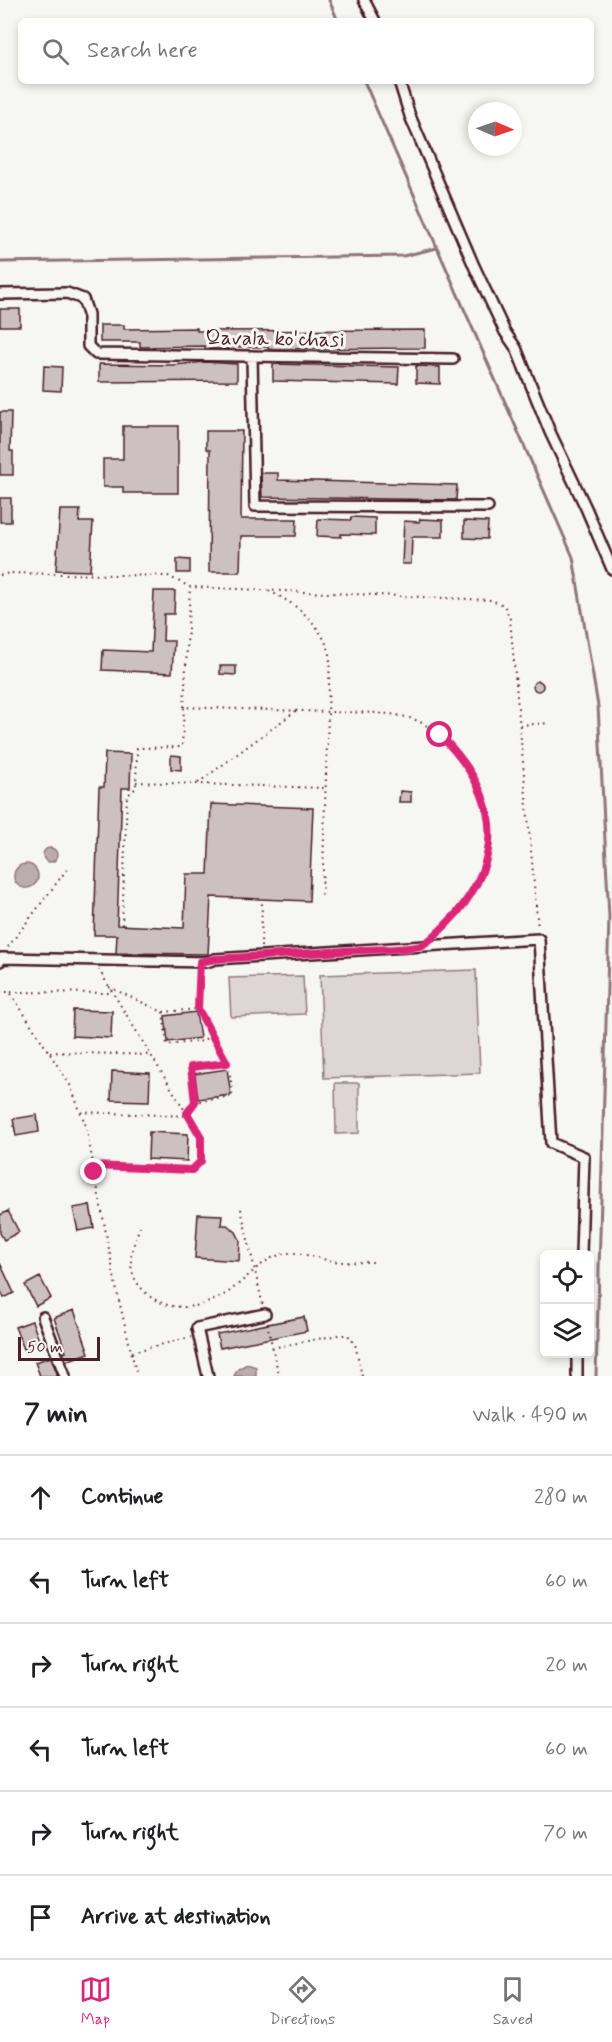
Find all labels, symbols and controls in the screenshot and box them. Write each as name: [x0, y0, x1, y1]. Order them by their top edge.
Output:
search box: [18, 18, 594, 84]
icon: search: [39, 35, 72, 68]
text: Search here: [87, 37, 198, 65]
north arrow: [468, 102, 522, 156]
street label: Qavala ko'chasi: [205, 324, 345, 354]
route start: [426, 721, 452, 747]
route end: [80, 1158, 106, 1184]
map controls: [540, 1250, 594, 1358]
button: locate: [540, 1250, 594, 1304]
button: layers: [540, 1304, 594, 1358]
scale bar: [18, 1334, 100, 1362]
text: 50 m: [27, 1337, 63, 1358]
text: 7 min: [24, 1398, 88, 1432]
text: Walk · 490 m: [473, 1402, 588, 1429]
icon: ahead: [24, 1481, 57, 1514]
text: Continue: [81, 1483, 163, 1511]
text: 280 m: [534, 1484, 588, 1511]
icon: left: [24, 1565, 57, 1598]
text: Turn left: [81, 1567, 169, 1595]
text: 60 m: [545, 1568, 588, 1595]
icon: right: [24, 1649, 57, 1682]
text: Turn right: [81, 1651, 179, 1679]
text: 20 m: [545, 1652, 588, 1679]
icon: left: [24, 1733, 57, 1766]
text: Turn left: [81, 1735, 169, 1763]
text: 60 m: [545, 1736, 588, 1763]
icon: right: [24, 1817, 57, 1850]
text: Turn right: [81, 1819, 179, 1847]
text: 70 m: [543, 1820, 588, 1847]
icon: arrive: [24, 1901, 57, 1934]
text: Arrive at destination: [81, 1903, 271, 1931]
tab: Map: [79, 1973, 112, 2030]
tab: Directions: [269, 1973, 335, 2030]
tab: Saved: [493, 1973, 533, 2030]

